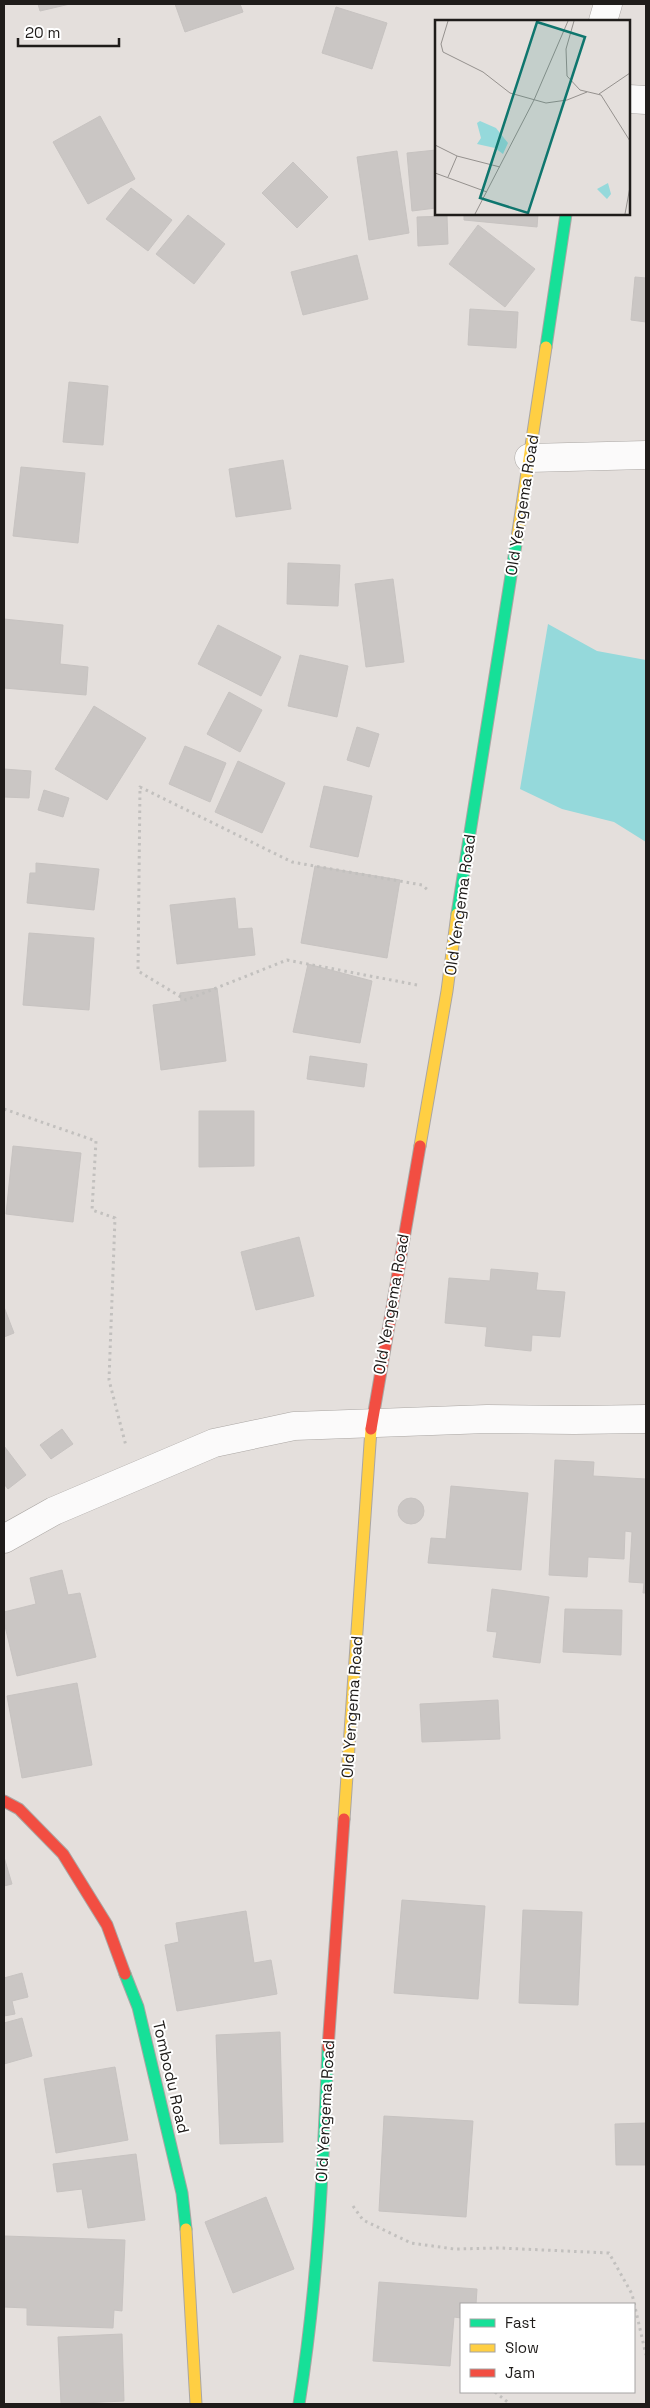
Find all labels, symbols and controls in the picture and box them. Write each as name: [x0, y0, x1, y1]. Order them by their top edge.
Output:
scale bar: [18, 15, 119, 47]
inset map: [435, 20, 630, 215]
text: 20 m: [25, 23, 60, 42]
street label: Old Yengema Road: [500, 433, 544, 577]
street label: Old Yengema Road: [440, 833, 480, 977]
street label: Old Yengema Road: [368, 1232, 414, 1376]
street label: Old Yengema Road: [337, 1635, 367, 1779]
street label: Tombodu Road: [148, 2019, 194, 2135]
street label: Old Yengema Road: [311, 2039, 339, 2183]
legend: [460, 2303, 635, 2393]
text: Fast: [505, 2313, 536, 2332]
text: Slow: [505, 2338, 539, 2357]
text: Jam: [505, 2363, 535, 2382]

